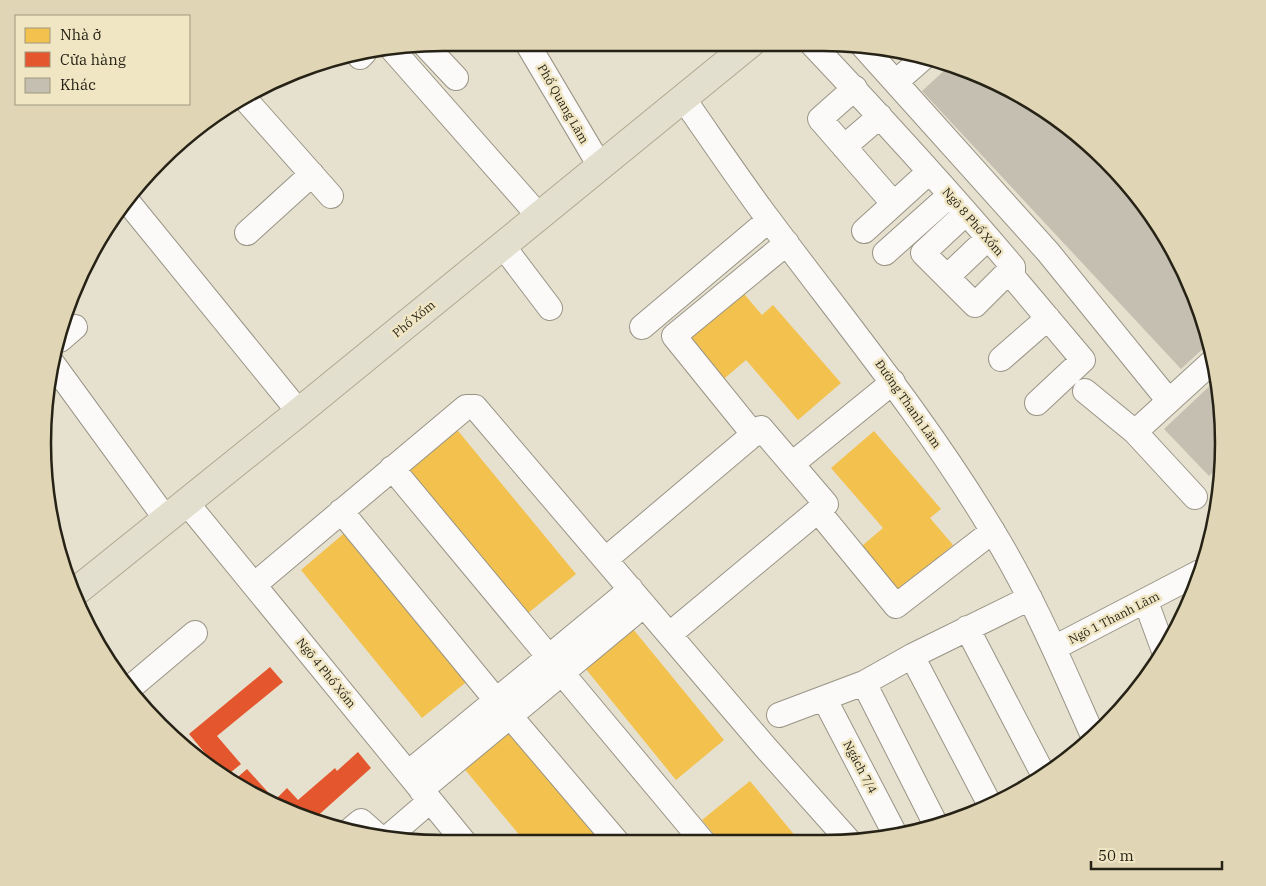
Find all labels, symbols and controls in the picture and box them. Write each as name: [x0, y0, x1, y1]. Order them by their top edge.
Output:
legend: [15, 15, 190, 105]
text: Nhà ở: [60, 25, 101, 44]
text: Cửa hàng: [60, 50, 126, 69]
street label: Phố Quang Lãm: [535, 61, 593, 147]
text: Khác: [60, 75, 96, 94]
street label: Ngõ 8 Phố Xốm: [940, 184, 1008, 259]
street label: Phố Xốm: [389, 297, 439, 340]
street label: Đường Thanh Lãm: [872, 357, 945, 451]
street label: Ngõ 1 Thanh Lãm: [1066, 588, 1162, 647]
street label: Ngõ 4 Phố Xốm: [294, 635, 360, 711]
street label: Ngách 7/4: [840, 738, 881, 796]
scale bar: [1091, 838, 1222, 870]
text: 50 m: [1098, 846, 1134, 865]

